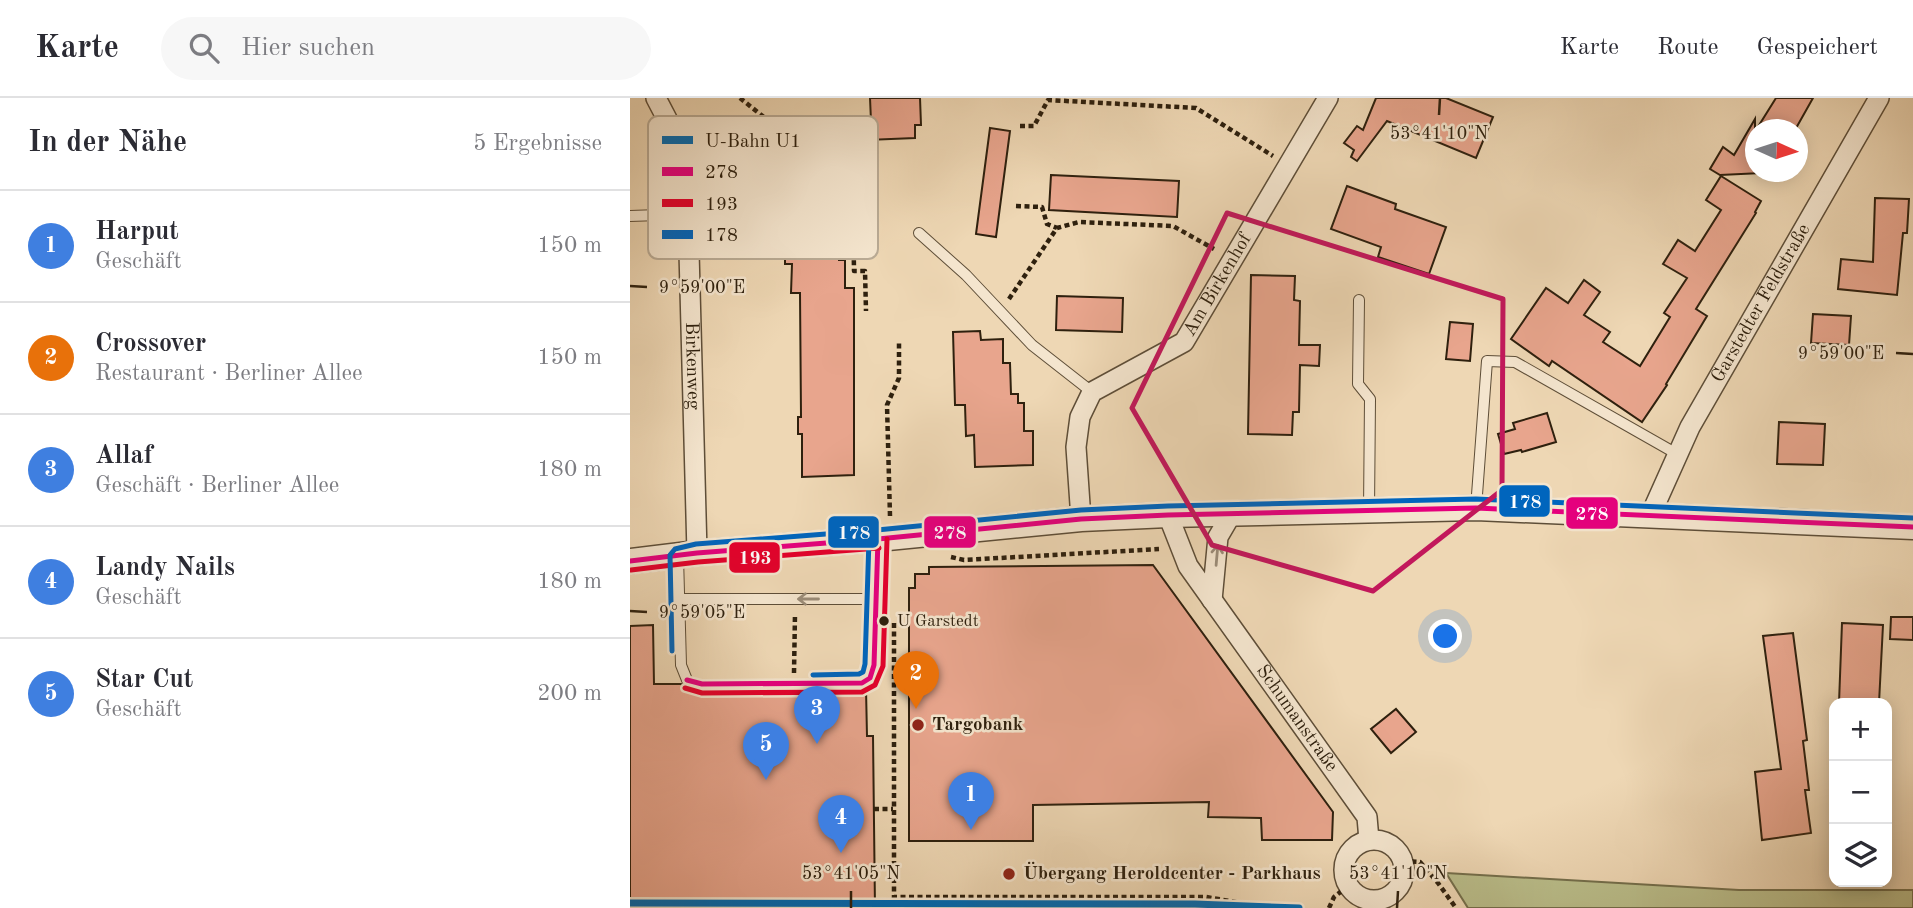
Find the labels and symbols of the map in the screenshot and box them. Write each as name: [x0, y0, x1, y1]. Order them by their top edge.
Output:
legend: [648, 116, 878, 259]
north arrow: [1745, 119, 1808, 182]
text: 53°41'10"N: [1390, 125, 1488, 143]
text: U-Bahn U1: [705, 133, 801, 152]
text: 278: [705, 164, 738, 183]
text: 193: [705, 196, 738, 215]
street label: Garstedter Feldstraße: [1708, 221, 1814, 386]
text: 178: [705, 227, 738, 246]
street label: Am Birkenhof: [1180, 230, 1256, 340]
text: 9°59'00"E: [659, 279, 745, 297]
street label: Birkenweg: [681, 322, 703, 411]
text: 9°59'00"E: [1798, 345, 1884, 363]
line badge: 178: [1498, 484, 1551, 518]
text: 178: [1508, 494, 1542, 513]
line badge: 278: [1565, 496, 1619, 530]
text: 278: [1575, 506, 1609, 525]
line badge: 178: [827, 515, 880, 549]
line badge: 278: [923, 515, 977, 549]
text: 178: [837, 525, 871, 544]
text: 278: [933, 525, 967, 544]
line badge: 193: [728, 541, 781, 574]
one-way arrow: [1210, 544, 1223, 567]
text: 193: [738, 550, 772, 569]
one-way arrow: [797, 592, 820, 606]
text: 9°59'05"E: [659, 604, 745, 622]
place label: U Garstedt: [897, 613, 979, 630]
marker: U Garstedt: [877, 614, 891, 628]
your location: [1428, 619, 1462, 653]
pin: 2: [893, 651, 939, 709]
street label: Schumanstraße: [1252, 662, 1341, 775]
pin: 3: [794, 686, 840, 744]
place label: Targobank: [932, 716, 1024, 735]
marker: Targobank: [910, 717, 926, 733]
pin: 5: [743, 722, 789, 780]
pin: 1: [948, 772, 994, 830]
pin: 4: [818, 795, 864, 853]
place label: Übergang Heroldcenter - Parkhaus: [1023, 861, 1321, 884]
text: 53°41'05"N: [802, 865, 900, 883]
text: 53°41'10"N: [1349, 865, 1447, 883]
marker: Übergang Heroldcenter - Parkhaus: [1001, 866, 1017, 882]

